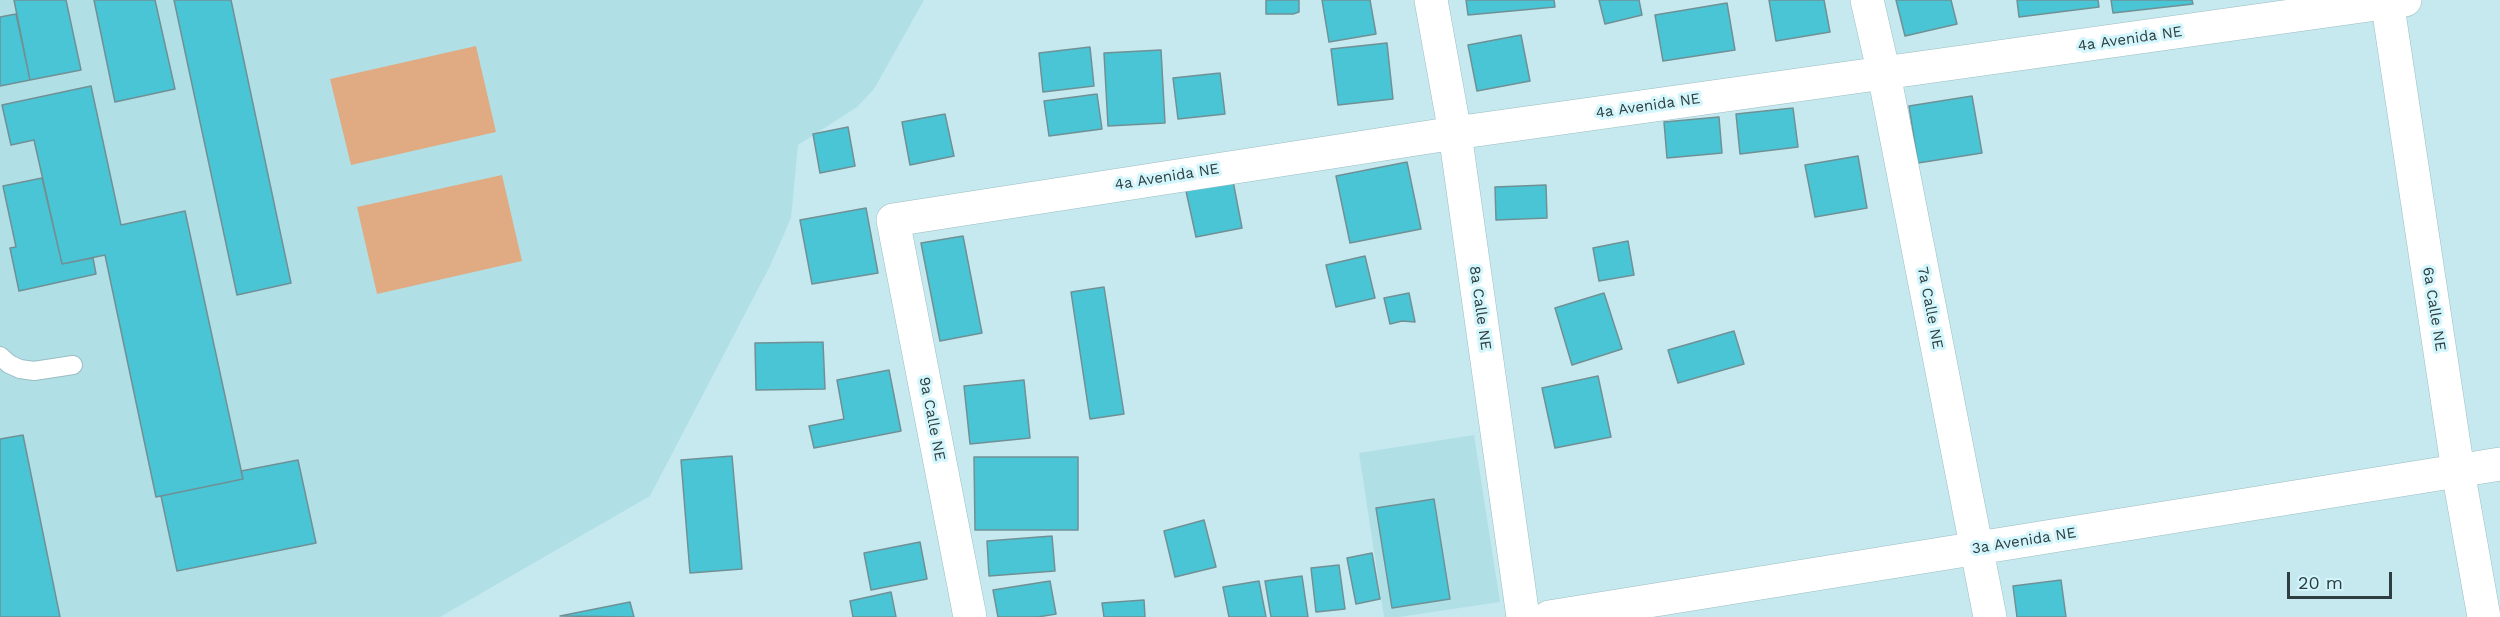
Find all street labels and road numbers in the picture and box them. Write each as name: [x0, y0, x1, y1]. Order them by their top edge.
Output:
street label: 4a Avenida NE: [2077, 23, 2183, 55]
street label: 4a Avenida NE: [1595, 90, 1701, 122]
street label: 4a Avenida NE: [1113, 160, 1221, 194]
street label: 8a Calle NE: [1465, 265, 1495, 351]
street label: 7a Calle NE: [1913, 265, 1947, 351]
street label: 6a Calle NE: [2418, 266, 2450, 352]
street label: 9a Calle NE: [915, 375, 949, 463]
street label: 3a Avenida NE: [1971, 524, 2077, 558]

